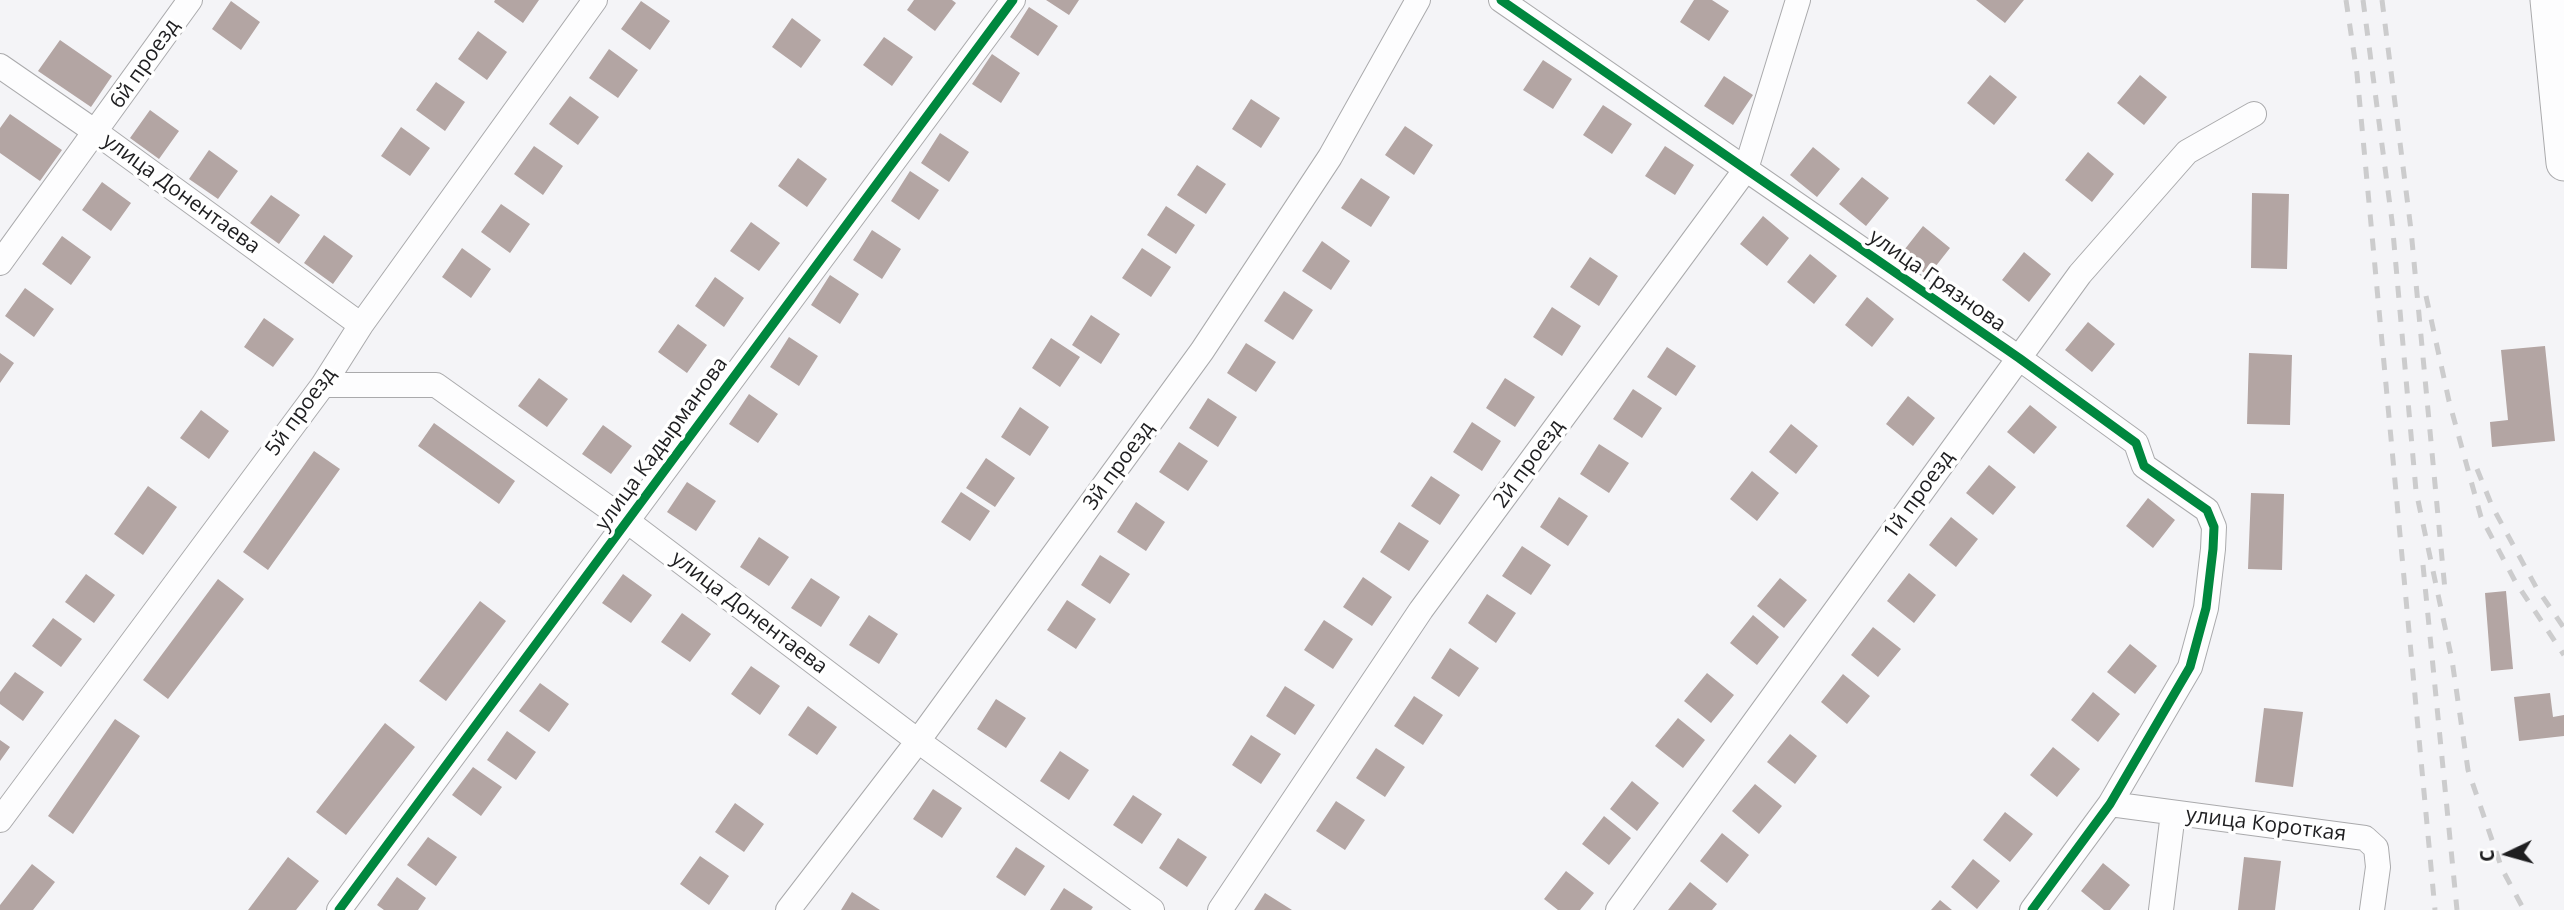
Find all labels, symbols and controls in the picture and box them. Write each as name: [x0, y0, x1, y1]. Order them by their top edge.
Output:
street label: 6й проезд: [105, 14, 185, 114]
street label: улица Донентаева: [97, 128, 265, 260]
street label: улица Грязнова: [1864, 224, 2010, 338]
street label: улица Кадырманова: [591, 352, 733, 536]
street label: 5й проезд: [260, 363, 342, 461]
street label: 2й проезд: [1488, 415, 1570, 513]
street label: 3й проезд: [1078, 417, 1160, 515]
street label: 1й проезд: [1878, 446, 1960, 544]
street label: улица Донентаева: [666, 546, 832, 680]
street label: улица Короткая: [2185, 803, 2347, 847]
north arrow: [2473, 819, 2543, 889]
text: С: [2474, 849, 2501, 863]

